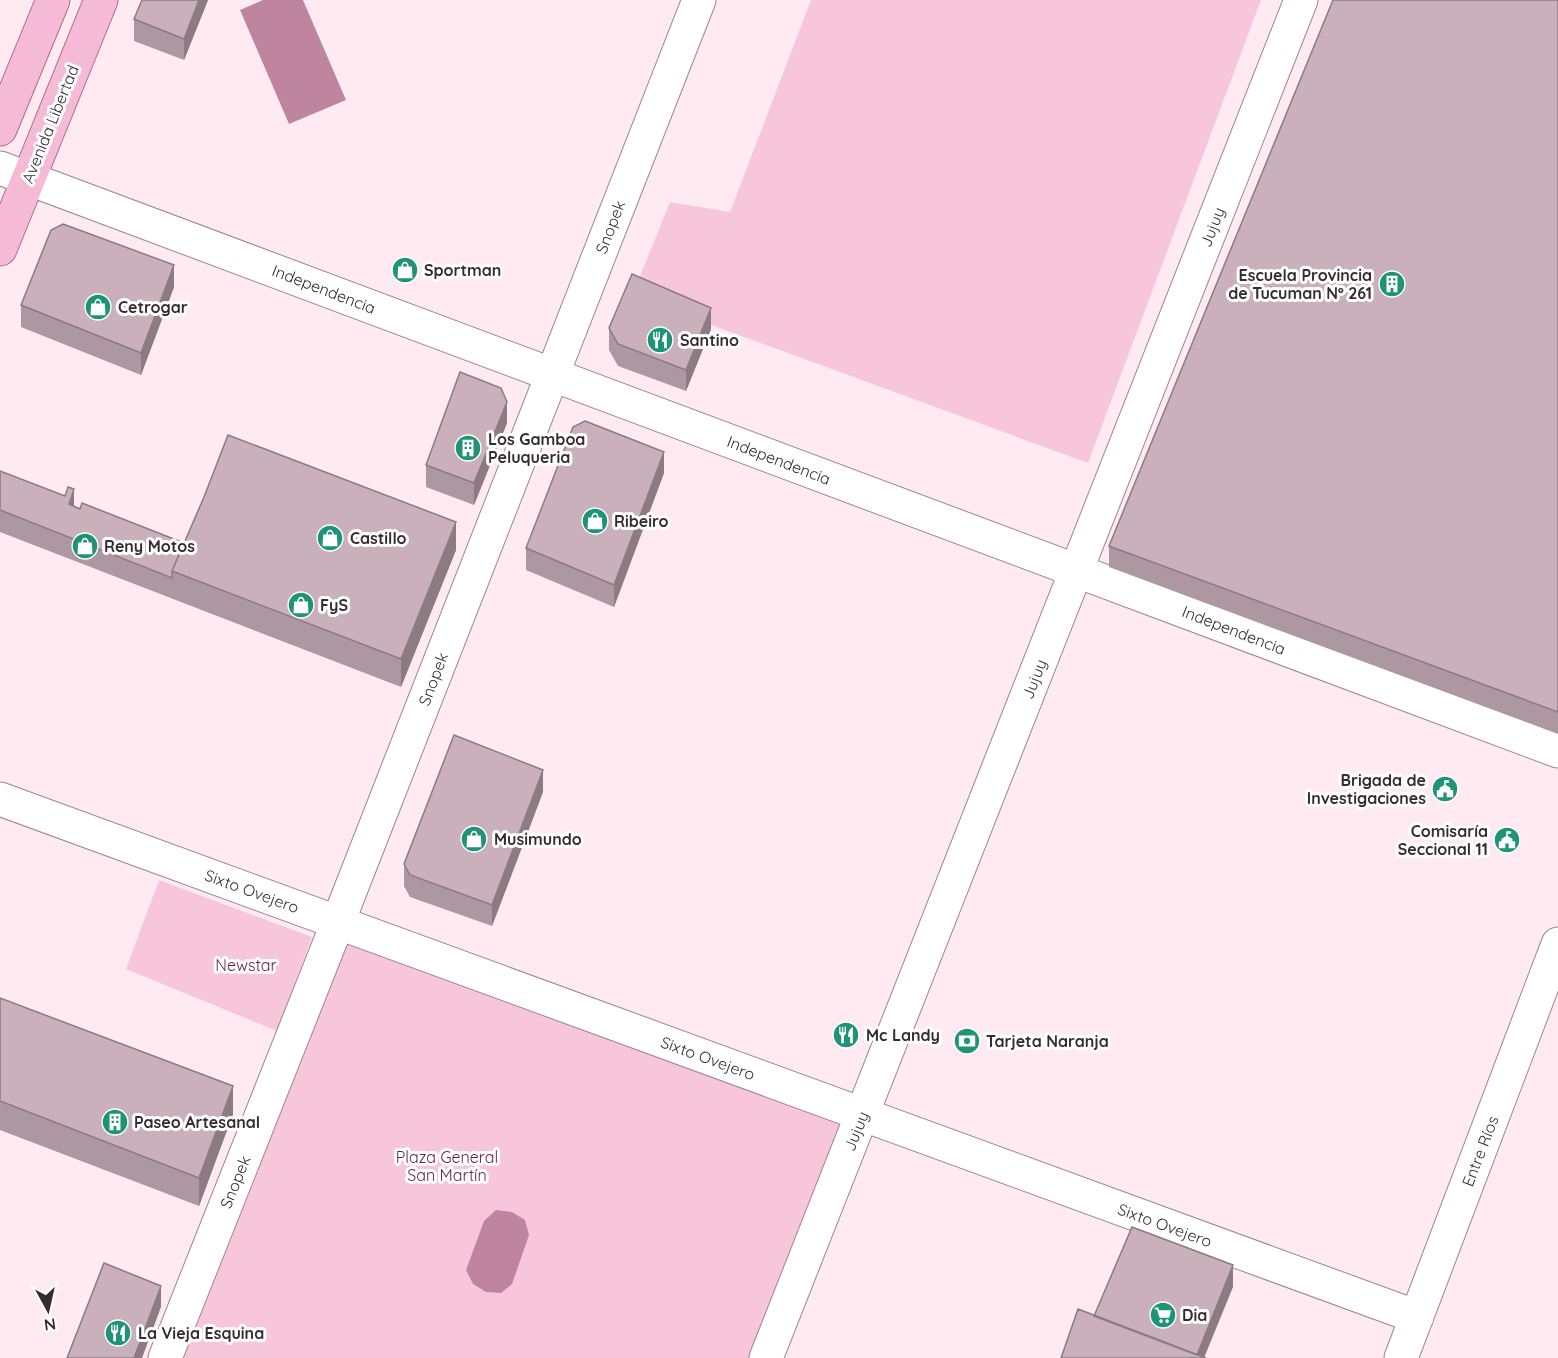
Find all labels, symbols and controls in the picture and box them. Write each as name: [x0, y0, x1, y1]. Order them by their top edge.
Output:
street label: Avenida Libertad: [17, 62, 83, 186]
street label: Snopek: [591, 198, 629, 256]
street label: Jujuy: [1195, 204, 1229, 250]
shop icon: Sportman: [390, 255, 420, 285]
street label: Independencia: [269, 260, 379, 318]
place label: Sportman: [424, 260, 501, 280]
place label: Escuela Provincia de Tucuman Nº 261: [1228, 265, 1372, 303]
building icon: Escuela Provincia de Tucuman Nº 261: [1377, 269, 1407, 299]
shop icon: Cetrogar: [83, 292, 113, 322]
place label: Cetrogar: [118, 297, 188, 317]
restaurant icon: Santino: [645, 325, 675, 355]
place label: Santino: [680, 330, 739, 350]
place label: Los Gamboa Peluqueria: [488, 429, 585, 467]
street label: Independencia: [724, 431, 834, 489]
building icon: Los Gamboa Peluqueria: [453, 433, 483, 463]
shop icon: Ribeiro: [580, 506, 610, 536]
place label: Ribeiro: [614, 511, 669, 531]
shop icon: Castillo: [315, 523, 345, 553]
place label: Castillo: [350, 528, 407, 548]
shop icon: Reny Motos: [70, 531, 100, 561]
place label: Reny Motos: [104, 536, 195, 556]
shop icon: FyS: [286, 590, 316, 620]
place label: FyS: [320, 595, 348, 615]
street label: Independencia: [1179, 601, 1289, 659]
street label: Snopek: [414, 650, 452, 708]
street label: Jujuy: [1017, 656, 1051, 702]
place label: Brigada de Investigaciones: [1307, 770, 1426, 808]
public building icon: Brigada de Investigaciones: [1430, 774, 1460, 804]
place label: Comisaría Seccional 11: [1398, 821, 1488, 859]
shop icon: Musimundo: [459, 824, 489, 854]
public building icon: Comisaría Seccional 11: [1492, 825, 1522, 855]
place label: Musimundo: [494, 829, 582, 849]
street label: Sixto Ovejero: [202, 865, 302, 917]
park label: Newstar: [215, 955, 277, 975]
restaurant icon: Mc Landy: [831, 1020, 861, 1050]
place label: Mc Landy: [866, 1025, 940, 1045]
bank icon: Tarjeta Naranja: [952, 1026, 982, 1056]
place label: Tarjeta Naranja: [986, 1031, 1109, 1051]
street label: Sixto Ovejero: [658, 1032, 758, 1084]
building icon: Paseo Artesanal: [100, 1107, 130, 1137]
street label: Jujuy: [839, 1108, 873, 1154]
place label: Paseo Artesanal: [134, 1112, 260, 1132]
street label: Entre Ríos: [1457, 1113, 1503, 1189]
park label: Plaza General San Martín: [396, 1147, 498, 1185]
street label: Snopek: [215, 1153, 255, 1211]
street label: Sixto Ovejero: [1115, 1199, 1215, 1251]
north arrow: [18, 1280, 78, 1340]
supermarket icon: Dia: [1148, 1300, 1178, 1330]
place label: Dia: [1182, 1305, 1207, 1325]
text: N: [43, 1314, 57, 1336]
restaurant icon: La Vieja Esquina: [103, 1318, 133, 1348]
place label: La Vieja Esquina: [138, 1323, 264, 1343]

